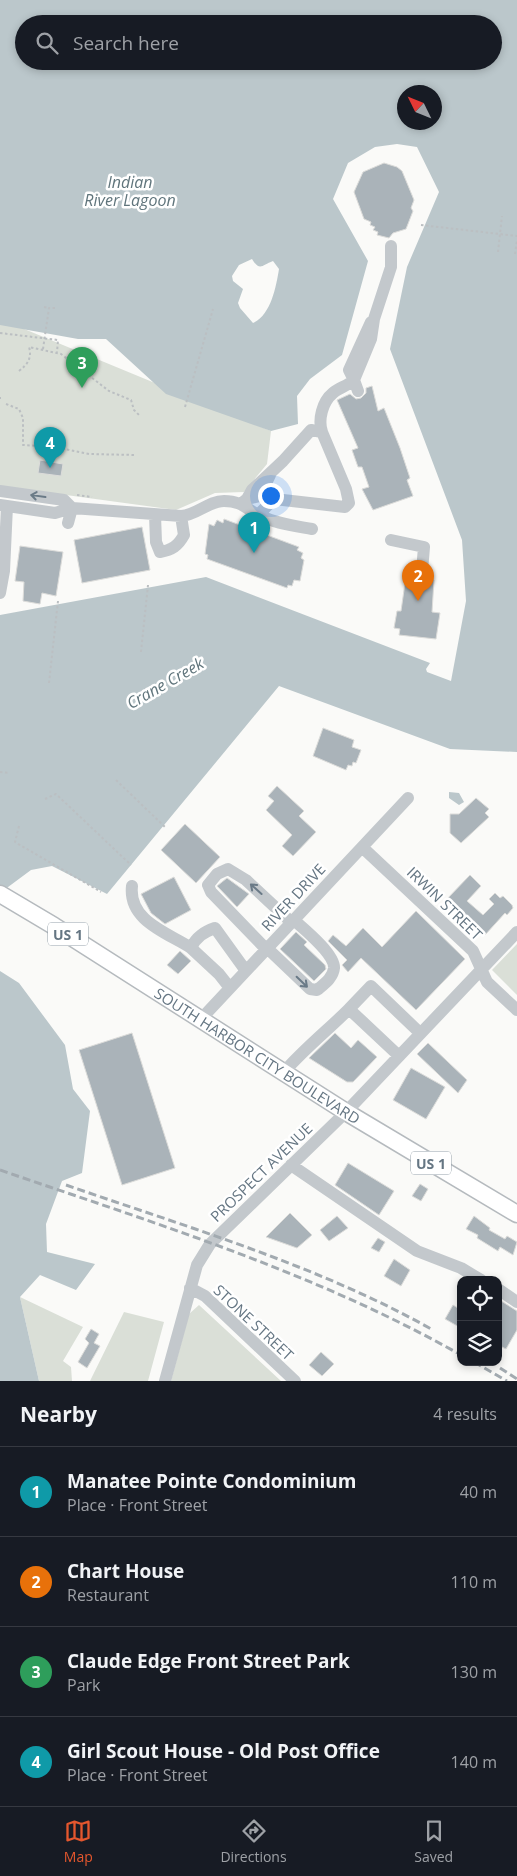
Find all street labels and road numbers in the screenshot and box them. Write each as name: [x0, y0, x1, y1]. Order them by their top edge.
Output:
street label: RIVER DRIVE: [257, 859, 329, 935]
street label: IRWIN STREET: [403, 862, 487, 945]
road number: US 1: [48, 922, 88, 946]
street label: SOUTH HARBOR CITY BOULEVARD: [151, 983, 364, 1128]
street label: PROSPECT AVENUE: [206, 1118, 316, 1226]
road number: US 1: [411, 1152, 451, 1174]
street label: STONE STREET: [210, 1280, 299, 1365]

